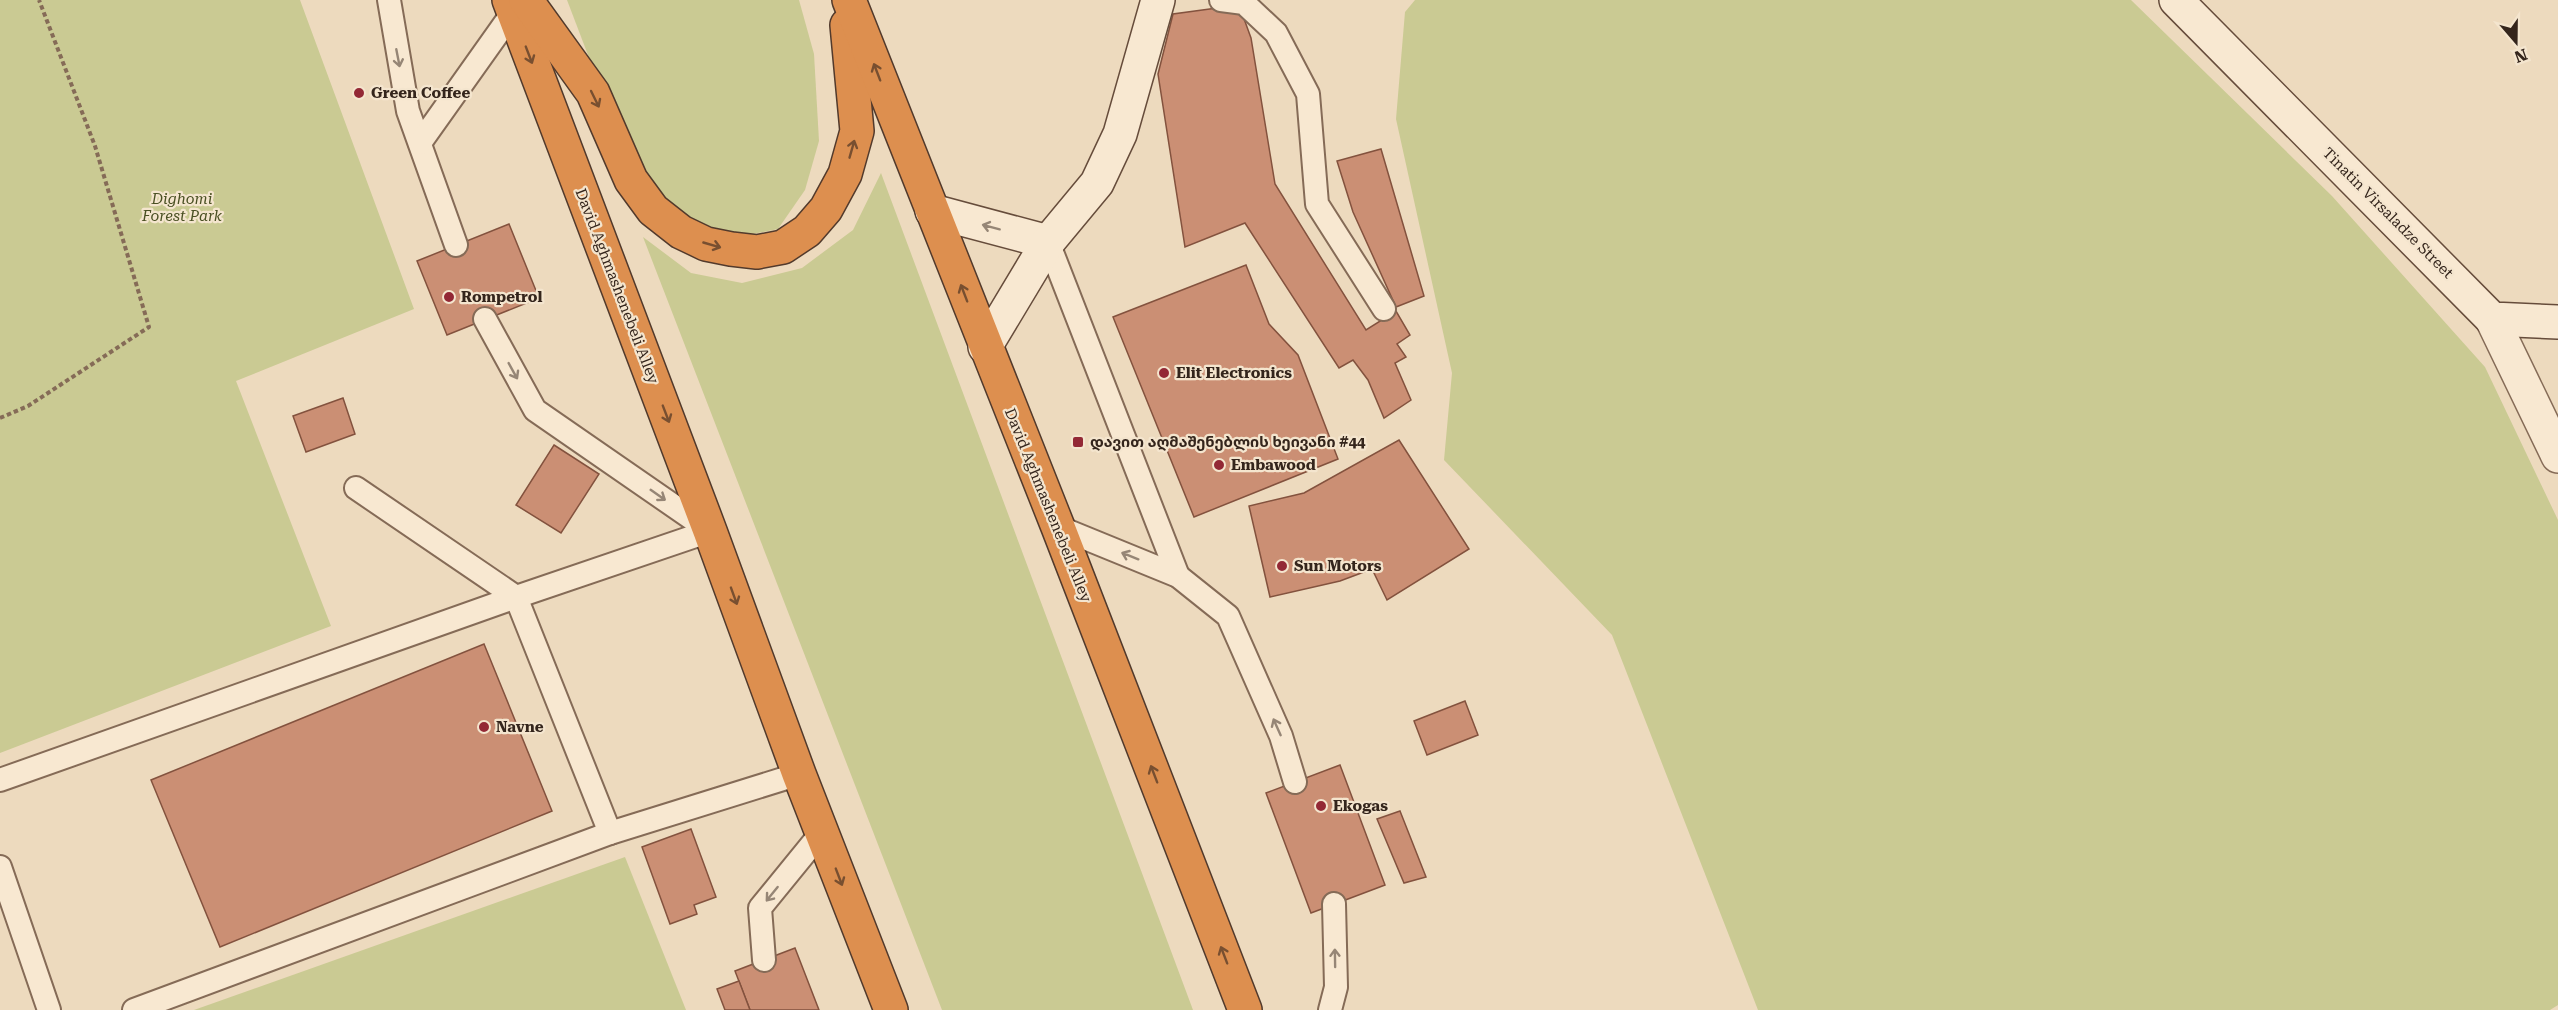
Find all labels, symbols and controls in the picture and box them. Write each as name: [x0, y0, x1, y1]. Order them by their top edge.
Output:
north arrow: [2486, 12, 2546, 72]
one-way arrow: [525, 45, 536, 64]
text: N: [2512, 45, 2530, 67]
one-way arrow: [393, 47, 404, 67]
one-way arrow: [871, 63, 882, 82]
place label: Green Coffee: [371, 84, 470, 102]
marker: Green Coffee: [352, 86, 366, 100]
one-way arrow: [590, 90, 602, 108]
one-way arrow: [847, 140, 858, 159]
street label: Tinatin Virsaladze Street: [2319, 144, 2457, 282]
street label: David Aghmashenebeli Alley: [571, 186, 663, 386]
park label: Dighomi Forest Park: [141, 190, 223, 225]
one-way arrow: [982, 221, 1001, 232]
one-way arrow: [702, 239, 721, 251]
one-way arrow: [957, 284, 968, 303]
place label: Rompetrol: [461, 288, 542, 306]
marker: Rompetrol: [442, 290, 456, 304]
one-way arrow: [508, 361, 519, 379]
place label: Elit Electronics: [1176, 364, 1292, 382]
marker: Elit Electronics: [1157, 366, 1171, 380]
one-way arrow: [661, 404, 672, 423]
street label: David Aghmashenebeli Alley: [1001, 405, 1095, 605]
place label: დავით აღმაშენებლის ხეივანი #44: [1090, 433, 1366, 451]
marker: დავით აღმაშენებლის ხეივანი #44: [1071, 435, 1085, 449]
place label: Embawood: [1231, 456, 1316, 474]
marker: Embawood: [1212, 458, 1226, 472]
one-way arrow: [650, 489, 666, 501]
one-way arrow: [1121, 550, 1140, 561]
place label: Sun Motors: [1294, 557, 1382, 575]
marker: Sun Motors: [1275, 559, 1289, 573]
one-way arrow: [730, 586, 741, 605]
place label: Navne: [496, 718, 544, 736]
one-way arrow: [1271, 718, 1283, 736]
marker: Navne: [477, 720, 491, 734]
one-way arrow: [1148, 765, 1159, 783]
place label: Ekogas: [1333, 797, 1388, 815]
marker: Ekogas: [1314, 799, 1328, 813]
one-way arrow: [835, 867, 846, 886]
one-way arrow: [765, 886, 778, 902]
one-way arrow: [1218, 947, 1229, 965]
one-way arrow: [1329, 948, 1341, 968]

